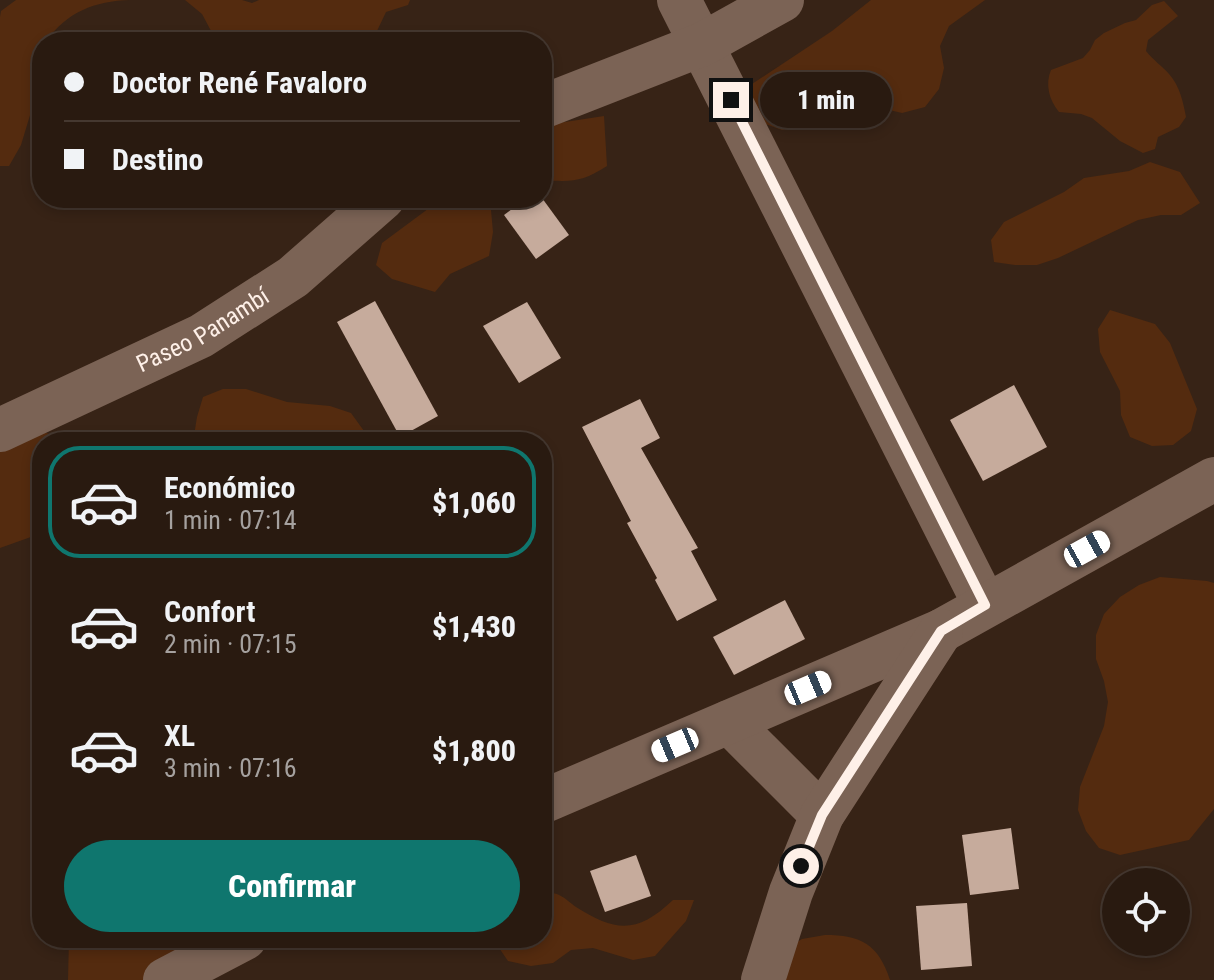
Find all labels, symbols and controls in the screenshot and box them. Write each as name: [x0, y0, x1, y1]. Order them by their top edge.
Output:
text: Doctor René Favaloro: [112, 65, 367, 100]
callout: 1 min: [759, 72, 891, 128]
route end: [713, 82, 749, 118]
text: 1 min: [797, 85, 855, 115]
text: Destino: [112, 142, 203, 177]
street label: Paseo Panambí: [132, 281, 275, 378]
icon: car: [68, 466, 140, 538]
text: Económico: [164, 470, 295, 505]
text: $1,060: [432, 485, 516, 520]
text: 1 min · 07:14: [164, 505, 297, 535]
car: [1060, 527, 1114, 571]
icon: car: [68, 590, 140, 662]
text: Confort: [164, 594, 255, 629]
text: $1,430: [432, 609, 516, 644]
text: 2 min · 07:15: [164, 629, 297, 659]
car: [781, 668, 835, 708]
icon: car: [68, 714, 140, 786]
text: XL: [164, 718, 195, 753]
car: [648, 725, 702, 765]
text: $1,800: [432, 733, 516, 768]
text: 3 min · 07:16: [164, 753, 297, 783]
button: Confirmar: [64, 840, 520, 932]
route start: [783, 848, 819, 884]
map controls: [1102, 868, 1190, 956]
button: locate: [1102, 868, 1190, 956]

